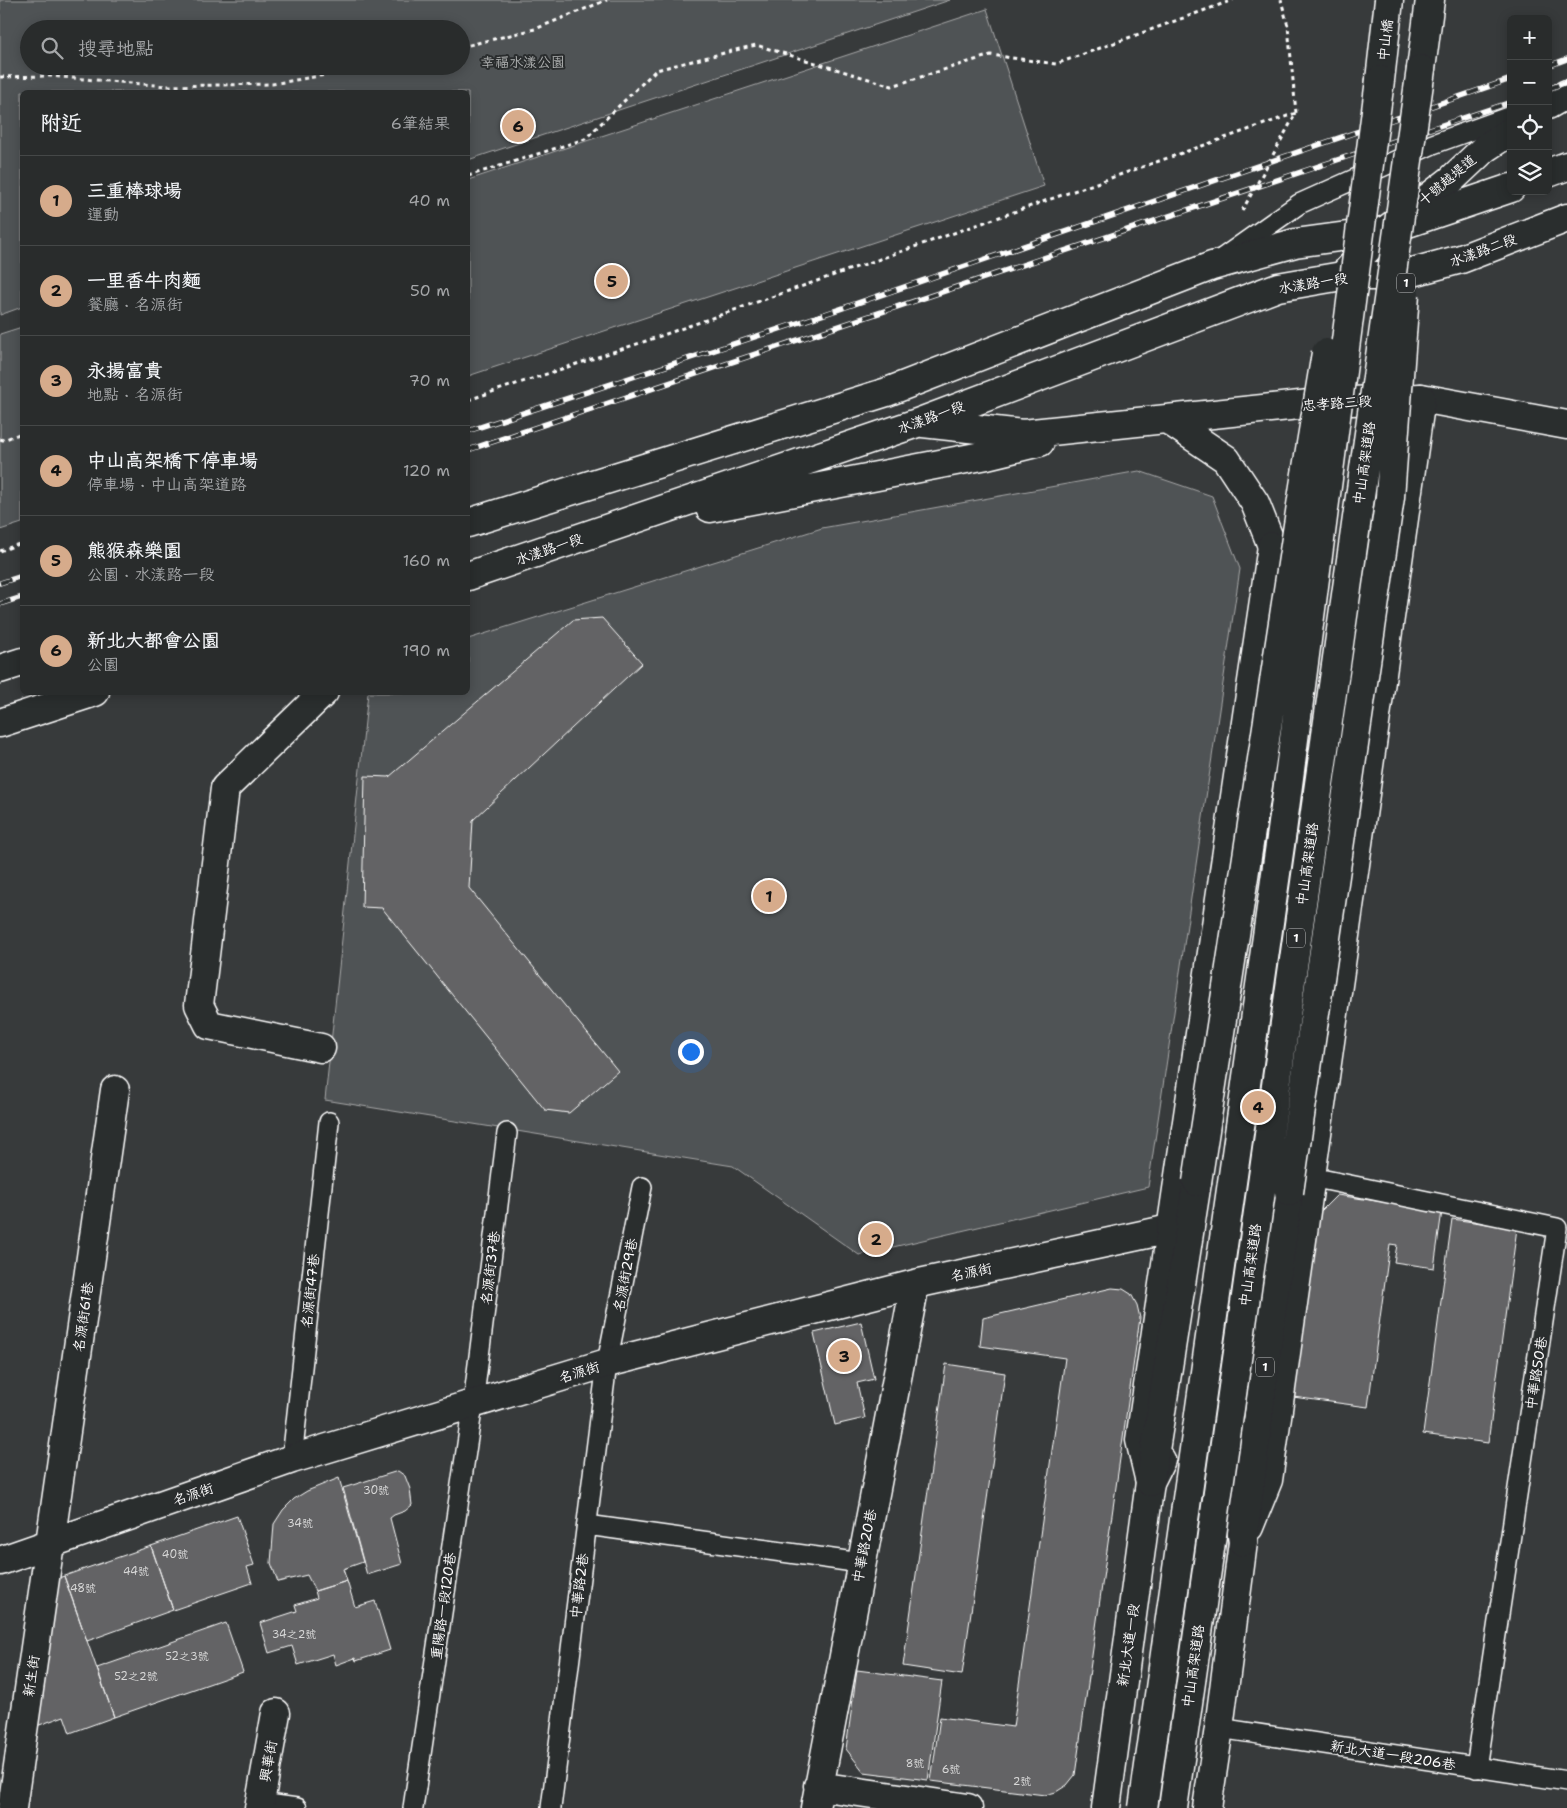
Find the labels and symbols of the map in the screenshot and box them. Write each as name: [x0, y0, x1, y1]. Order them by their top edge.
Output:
street label: 中山橋: [1374, 18, 1396, 62]
park label: 幸福水漾公園: [481, 53, 565, 71]
pin: 6: [502, 107, 534, 145]
street label: 十號越堤道: [1414, 151, 1480, 209]
street label: 水漾路二段: [1447, 230, 1519, 270]
pin: 5: [596, 262, 628, 300]
street label: 水漾路一段: [1277, 269, 1349, 297]
road number: 1: [1397, 274, 1415, 292]
street label: 忠孝路三段: [1301, 392, 1373, 414]
street label: 水漾路一段: [895, 397, 967, 437]
street label: 中山高架道路: [1349, 420, 1379, 506]
street label: 水漾路一段: [513, 529, 585, 569]
street label: 中山高架道路: [1292, 821, 1322, 907]
pin: 1: [753, 877, 785, 915]
road number: 1: [1287, 928, 1305, 948]
your location: [678, 1039, 704, 1065]
pin: 4: [1242, 1088, 1274, 1126]
pin: 2: [860, 1220, 892, 1258]
street label: 中山高架道路: [1235, 1222, 1265, 1308]
street label: 名源街37巷: [477, 1229, 504, 1306]
street label: 名源街29巷: [609, 1236, 641, 1313]
street label: 名源街47巷: [297, 1252, 323, 1329]
street label: 名源街: [949, 1259, 993, 1285]
street label: 名源街61巷: [69, 1280, 97, 1353]
street label: 中華路50巷: [1521, 1334, 1551, 1411]
pin: 3: [828, 1337, 860, 1375]
street label: 名源街: [556, 1357, 602, 1387]
road number: 1: [1256, 1358, 1274, 1376]
street label: 名源街: [170, 1479, 216, 1509]
house number: 30號: [363, 1483, 389, 1498]
street label: 中華路20巷: [848, 1506, 880, 1585]
house number: 34號: [287, 1516, 313, 1531]
house number: 40號: [162, 1547, 188, 1562]
street label: 重陽路一段120巷: [427, 1550, 460, 1661]
street label: 中華路2巷: [566, 1551, 592, 1620]
house number: 44號: [123, 1564, 149, 1579]
house number: 48號: [70, 1581, 96, 1596]
street label: 新北大道一段: [1113, 1602, 1143, 1688]
street label: 中山高架道路: [1178, 1623, 1208, 1709]
house number: 34之2號: [272, 1627, 316, 1642]
house number: 52之3號: [165, 1649, 209, 1664]
street label: 新生街: [19, 1654, 43, 1698]
house number: 52之2號: [114, 1669, 158, 1684]
street label: 新北大道一段206巷: [1329, 1736, 1458, 1774]
street label: 興華街: [255, 1739, 281, 1783]
house number: 8號: [906, 1756, 924, 1771]
house number: 6號: [942, 1762, 960, 1777]
house number: 2號: [1013, 1774, 1031, 1789]

